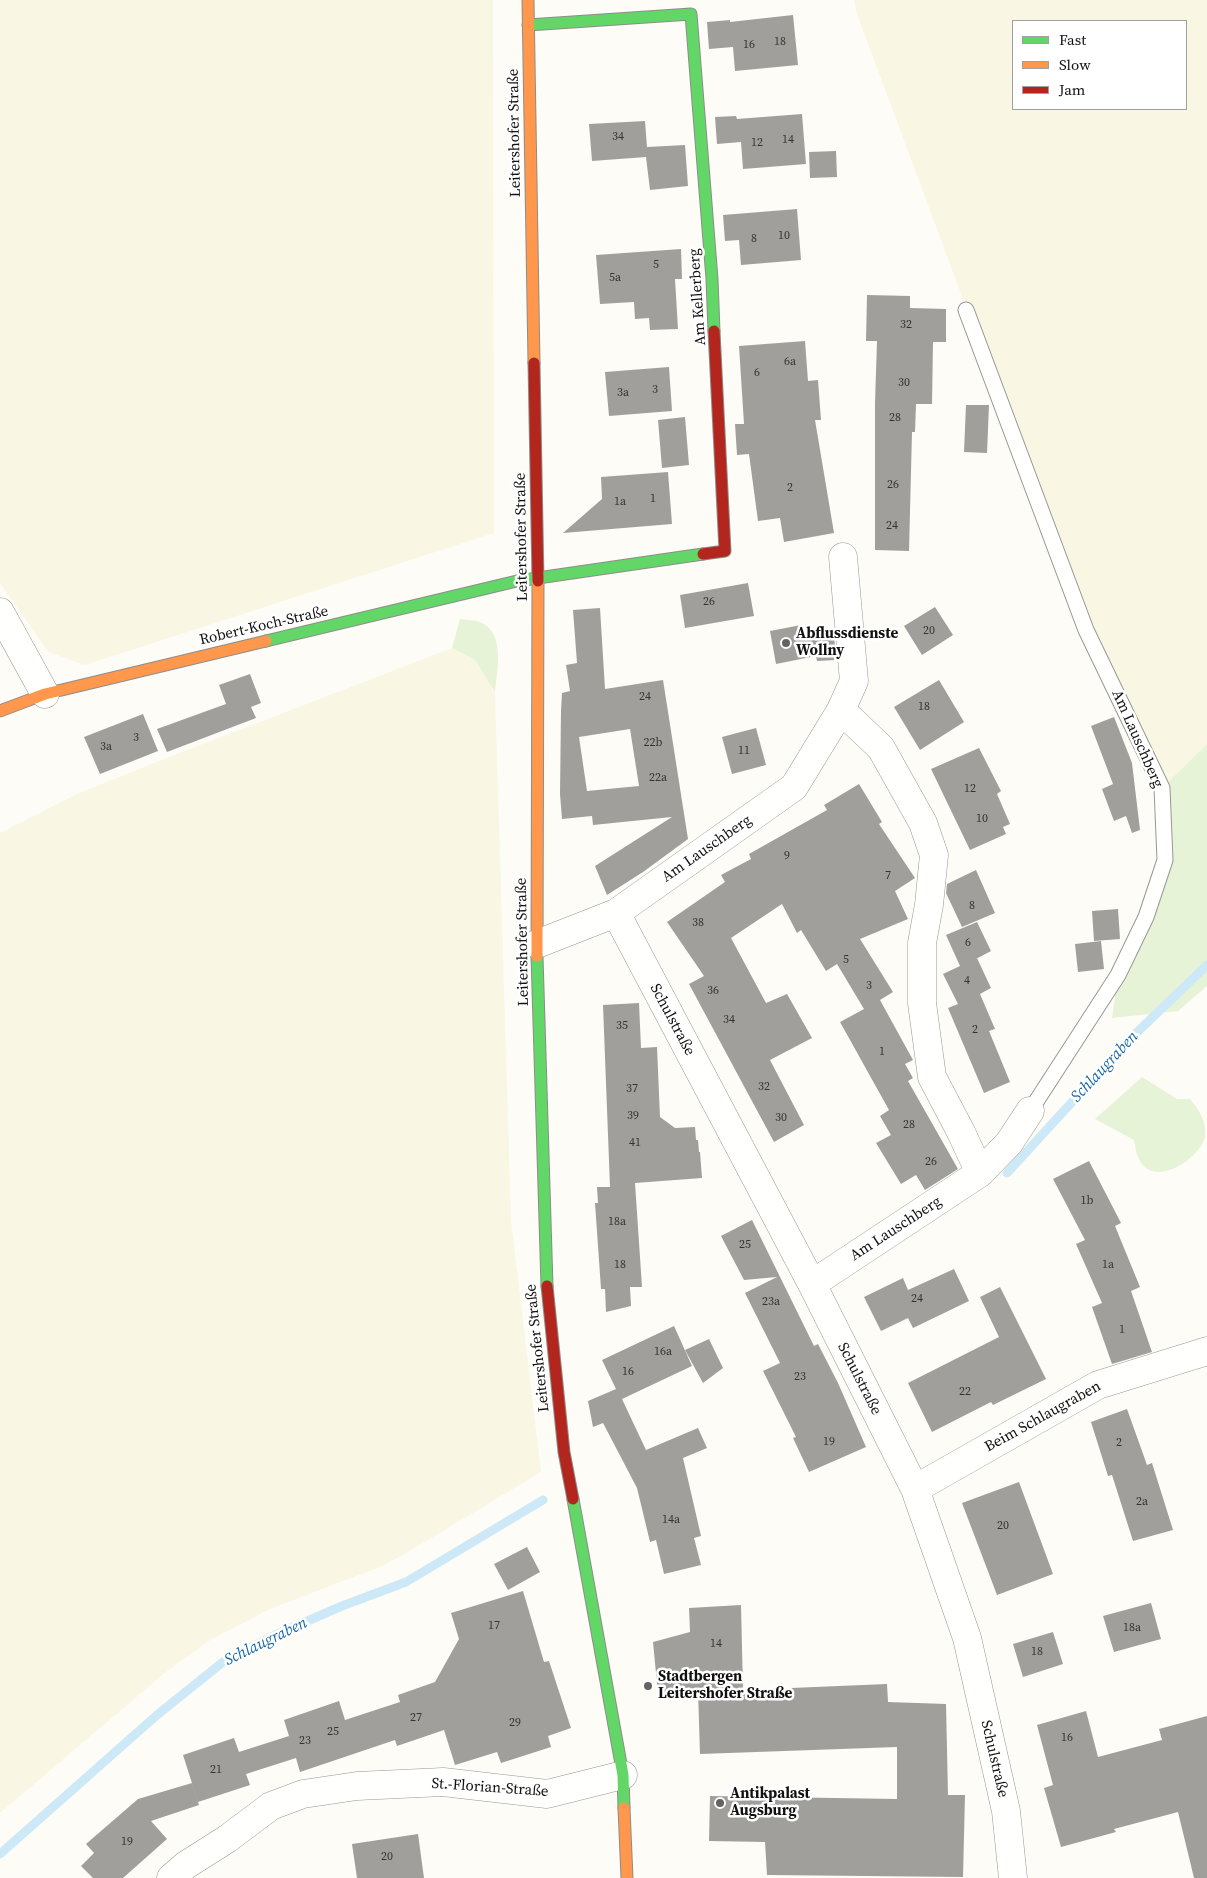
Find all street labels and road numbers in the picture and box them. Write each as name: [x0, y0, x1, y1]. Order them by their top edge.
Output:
street label: Leitershofer Straße: [505, 68, 525, 198]
street label: Am Kellerberg: [686, 248, 710, 346]
street label: Leitershofer Straße: [512, 472, 532, 602]
street label: Robert-Koch-Straße: [198, 602, 330, 650]
street label: Am Lauschberg: [1107, 687, 1167, 791]
street label: Am Lauschberg: [659, 811, 755, 887]
street label: Leitershofer Straße: [513, 877, 533, 1007]
street label: Schulstraße: [646, 981, 698, 1059]
street label: Am Lauschberg: [847, 1193, 945, 1265]
street label: Leitershofer Straße: [522, 1283, 554, 1413]
street label: Schulstraße: [833, 1340, 885, 1418]
street label: Beim Schlaugraben: [982, 1378, 1104, 1456]
street label: Schulstraße: [976, 1719, 1012, 1799]
street label: St.-Florian-Straße: [431, 1775, 549, 1801]

